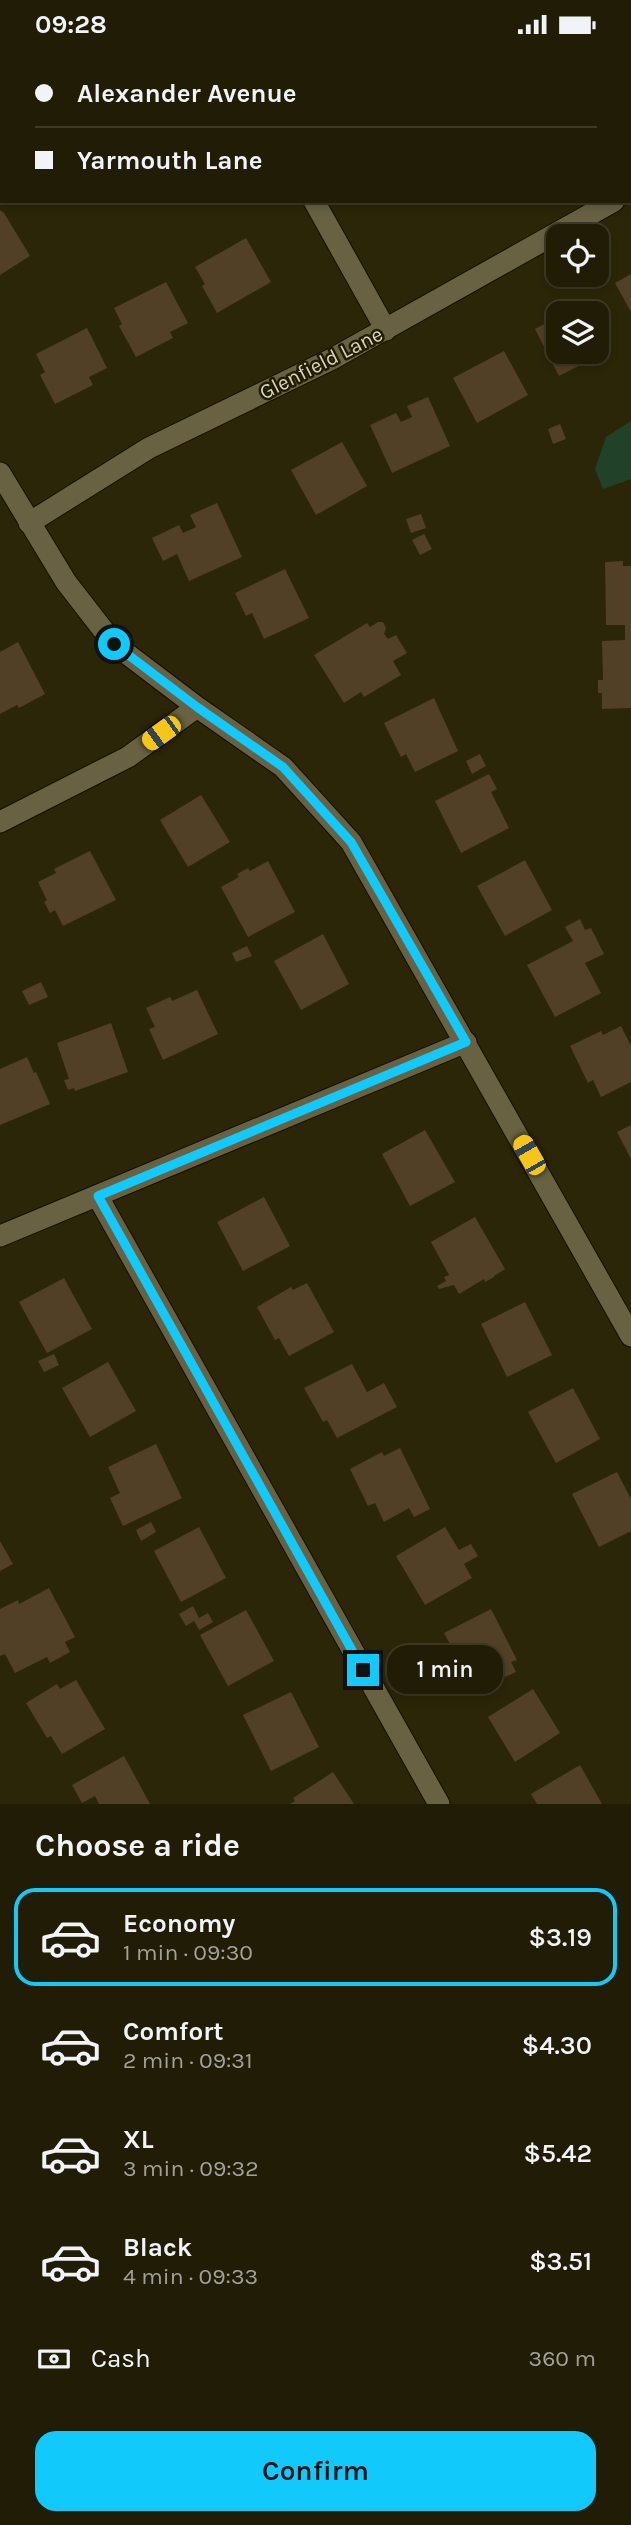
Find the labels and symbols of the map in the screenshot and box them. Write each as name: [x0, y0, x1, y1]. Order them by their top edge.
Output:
street label: Glenfield Lane: [255, 322, 387, 404]
route start: [98, 628, 130, 660]
car: [138, 712, 185, 754]
car: [510, 1132, 549, 1178]
callout: 1 min: [388, 1645, 503, 1695]
route end: [347, 1654, 379, 1686]

